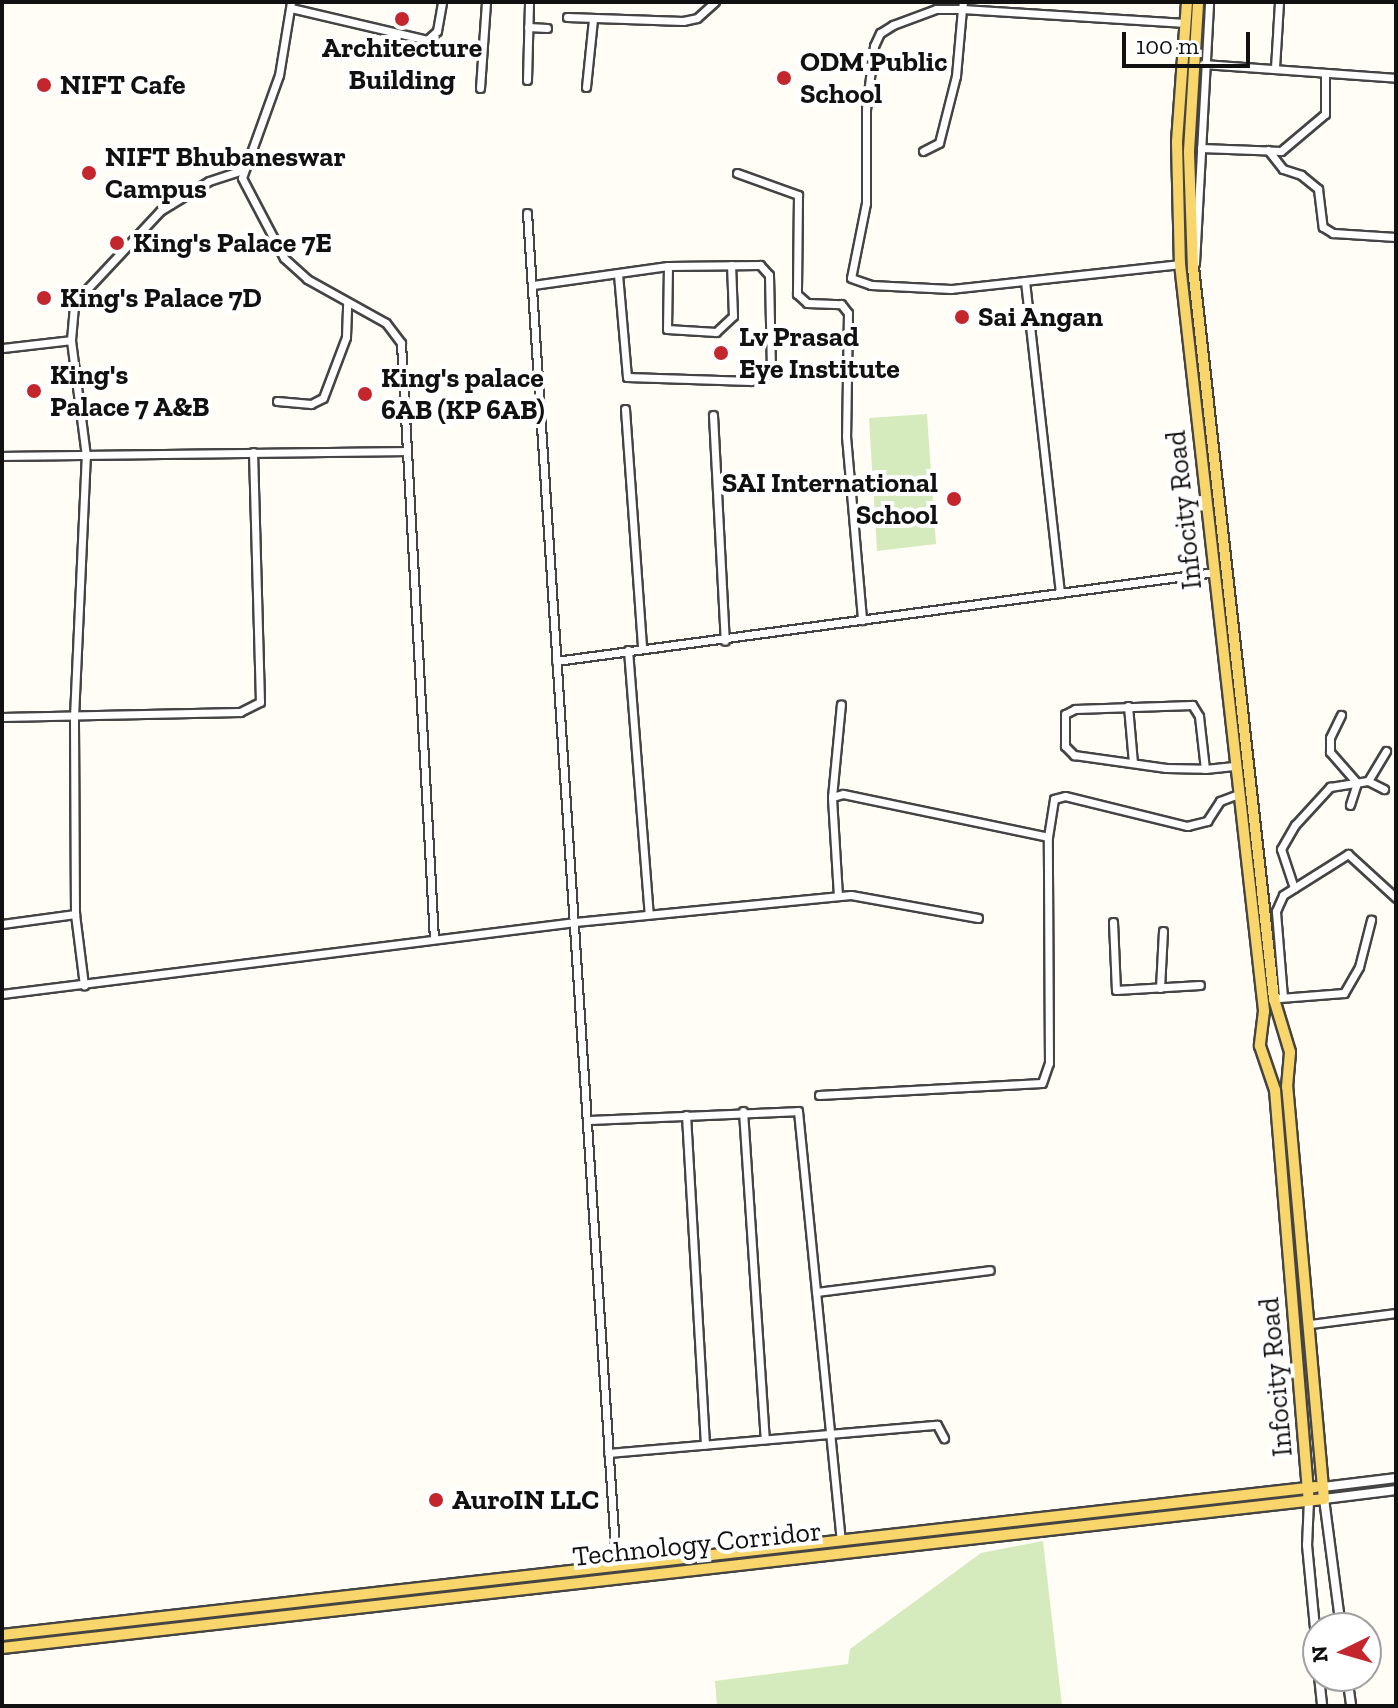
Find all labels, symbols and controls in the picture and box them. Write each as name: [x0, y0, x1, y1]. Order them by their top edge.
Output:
marker: Architecture Building: [393, 10, 411, 28]
scale bar: [1126, 16, 1254, 66]
place label: Architecture Building: [322, 31, 482, 97]
text: 100 m: [1136, 31, 1199, 60]
place label: ODM Public School: [800, 45, 947, 111]
place label: NIFT Cafe: [60, 68, 186, 102]
marker: ODM Public School: [775, 69, 793, 87]
marker: NIFT Cafe: [35, 76, 53, 94]
place label: NIFT Bhubaneswar Campus: [105, 140, 346, 206]
marker: NIFT Bhubaneswar Campus: [80, 164, 98, 182]
place label: King's Palace 7E: [133, 226, 332, 260]
marker: King's Palace 7E: [108, 234, 126, 252]
place label: King's Palace 7D: [60, 281, 262, 315]
marker: King's Palace 7D: [35, 289, 53, 307]
place label: Sai Angan: [978, 300, 1104, 334]
marker: Sai Angan: [953, 308, 971, 326]
place label: Lv Prasad Eye Institute: [739, 320, 900, 386]
marker: Lv Prasad Eye Institute: [710, 342, 732, 364]
place label: King's Palace 7 A&B: [50, 358, 210, 424]
place label: King's palace 6AB (KP 6AB): [381, 361, 545, 427]
marker: King's Palace 7 A&B: [25, 382, 43, 400]
marker: King's palace 6AB (KP 6AB): [356, 385, 374, 403]
street label: Infocity Road: [1159, 429, 1209, 591]
place label: SAI International School: [722, 466, 938, 532]
marker: SAI International School: [945, 490, 963, 508]
street label: Infocity Road: [1252, 1296, 1300, 1458]
place label: AuroIN LLC: [452, 1483, 599, 1517]
marker: AuroIN LLC: [427, 1491, 445, 1509]
street label: Technology Corridor: [570, 1514, 824, 1574]
north arrow: [1302, 1612, 1382, 1692]
text: N: [1305, 1644, 1334, 1663]

